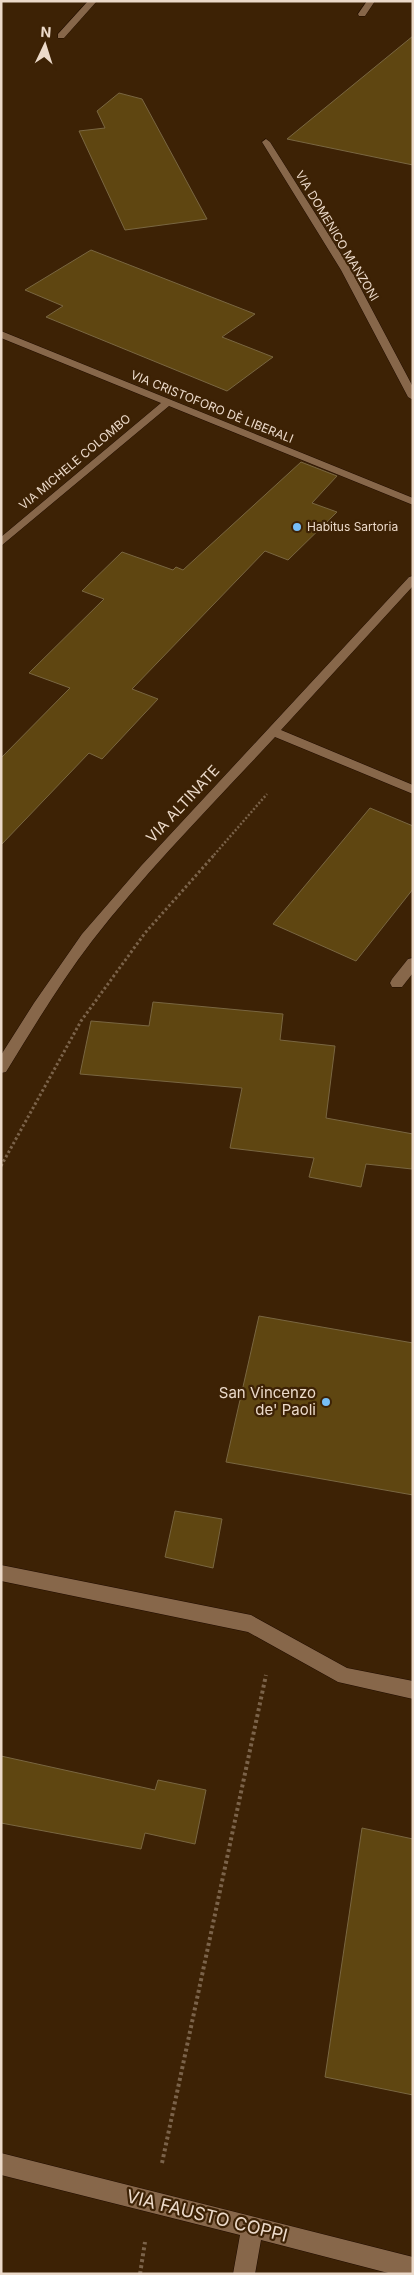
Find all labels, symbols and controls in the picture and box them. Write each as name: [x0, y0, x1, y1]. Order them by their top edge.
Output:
north arrow: [20, 20, 70, 70]
text: N: [40, 23, 52, 40]
street label: VIA DOMENICO MANZONI: [293, 168, 382, 304]
street label: VIA CRISTOFORO DÈ LIBERALI: [129, 367, 296, 446]
street label: VIA MICHELE COLOMBO: [16, 411, 133, 513]
place label: Habitus Sartoria: [307, 519, 398, 534]
marker: Habitus Sartoria: [291, 521, 303, 533]
street label: VIA ALTINATE: [142, 761, 223, 846]
place label: San Vincenzo de' Paoli: [219, 1383, 316, 1419]
marker: San Vincenzo de' Paoli: [320, 1396, 332, 1408]
street label: VIA FAUSTO COPPI: [124, 2185, 290, 2246]

